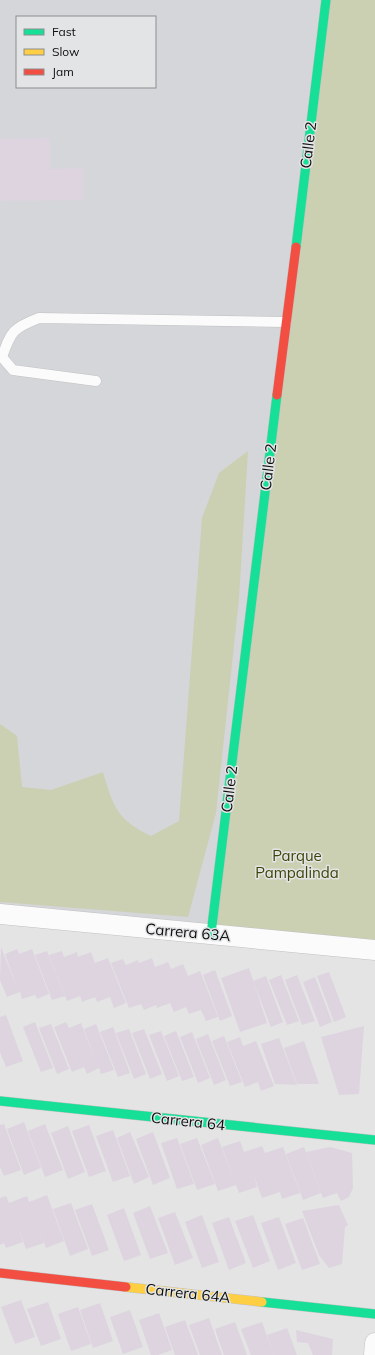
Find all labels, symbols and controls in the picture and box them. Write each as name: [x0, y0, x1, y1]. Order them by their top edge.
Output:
legend: [16, 16, 156, 88]
text: Fast: [52, 24, 76, 39]
text: Slow: [52, 44, 80, 59]
text: Jam: [52, 64, 74, 79]
street label: Calle 2: [296, 120, 320, 170]
street label: Calle 2: [256, 442, 280, 492]
street label: Calle 2: [217, 764, 241, 814]
park label: Parque Pampalinda: [255, 846, 339, 882]
street label: Carrera 63A: [145, 919, 231, 945]
street label: Carrera 64: [150, 1108, 226, 1134]
street label: Carrera 64A: [145, 1279, 231, 1307]

